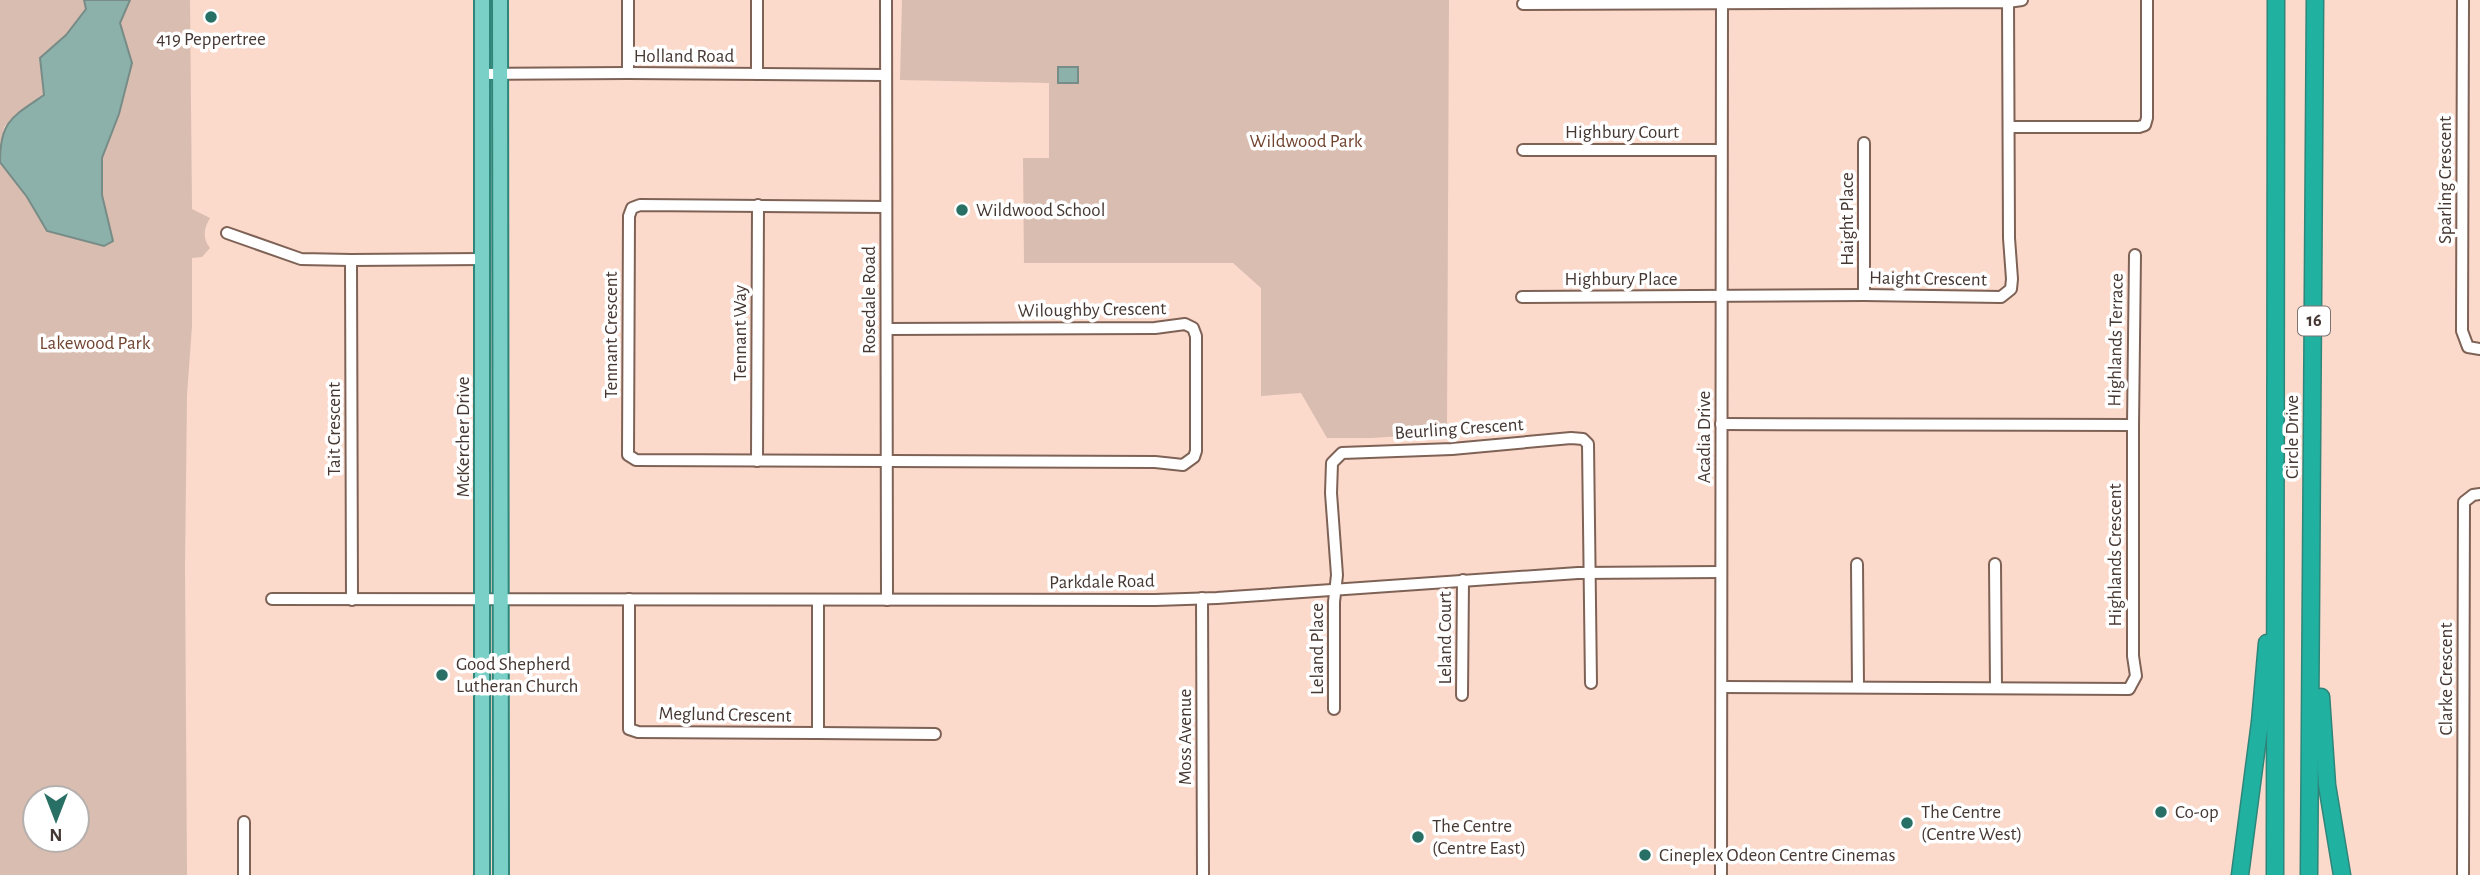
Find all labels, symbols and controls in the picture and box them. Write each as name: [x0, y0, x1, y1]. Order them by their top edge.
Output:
marker: 419 Peppertree: [203, 9, 219, 25]
place label: 419 Peppertree: [156, 30, 266, 49]
street label: Holland Road: [634, 47, 734, 66]
street label: Sparling Crescent: [2436, 116, 2455, 244]
street label: Highbury Court: [1565, 123, 1679, 142]
park label: Wildwood Park: [1249, 132, 1363, 151]
street label: Haight Place: [1838, 172, 1857, 266]
place label: Wildwood School: [976, 201, 1105, 220]
marker: Wildwood School: [954, 202, 970, 218]
street label: Rosedale Road: [860, 246, 879, 354]
street label: Haight Crescent: [1869, 268, 1987, 290]
street label: Highbury Place: [1564, 270, 1678, 289]
street label: Tennant Crescent: [602, 271, 621, 399]
street label: Highlands Terrace: [2105, 273, 2127, 407]
street label: Tennant Way: [731, 285, 750, 381]
street label: Wiloughby Crescent: [1018, 299, 1166, 321]
road number: 16: [2298, 306, 2330, 335]
park label: Lakewood Park: [40, 334, 151, 353]
street label: McKercher Drive: [454, 377, 473, 497]
street label: Tait Crescent: [325, 382, 344, 476]
street label: Acadia Drive: [1695, 391, 1714, 483]
street label: Circle Drive: [2283, 395, 2302, 479]
street label: Beurling Crescent: [1394, 415, 1524, 443]
street label: Highlands Crescent: [2106, 483, 2125, 627]
street label: Parkdale Road: [1049, 572, 1155, 592]
street label: Leland Court: [1436, 592, 1455, 685]
street label: Leland Place: [1308, 603, 1327, 695]
street label: Clarke Crescent: [2437, 623, 2456, 735]
place label: Good Shepherd Lutheran Church: [456, 655, 578, 696]
marker: Good Shepherd Lutheran Church: [434, 667, 450, 683]
street label: Moss Avenue: [1176, 689, 1195, 785]
street label: Meglund Crescent: [658, 704, 792, 726]
north arrow: [21, 784, 91, 854]
place label: The Centre (Centre West): [1921, 803, 2022, 844]
place label: Co-op: [2175, 803, 2219, 822]
marker: Co-op: [2153, 804, 2169, 820]
marker: The Centre (Centre West): [1899, 815, 1915, 831]
place label: The Centre (Centre East): [1432, 817, 1526, 858]
text: N: [49, 825, 63, 844]
marker: The Centre (Centre East): [1410, 829, 1426, 845]
place label: Cineplex Odeon Centre Cinemas: [1659, 846, 1896, 865]
marker: Cineplex Odeon Centre Cinemas: [1637, 847, 1653, 863]

